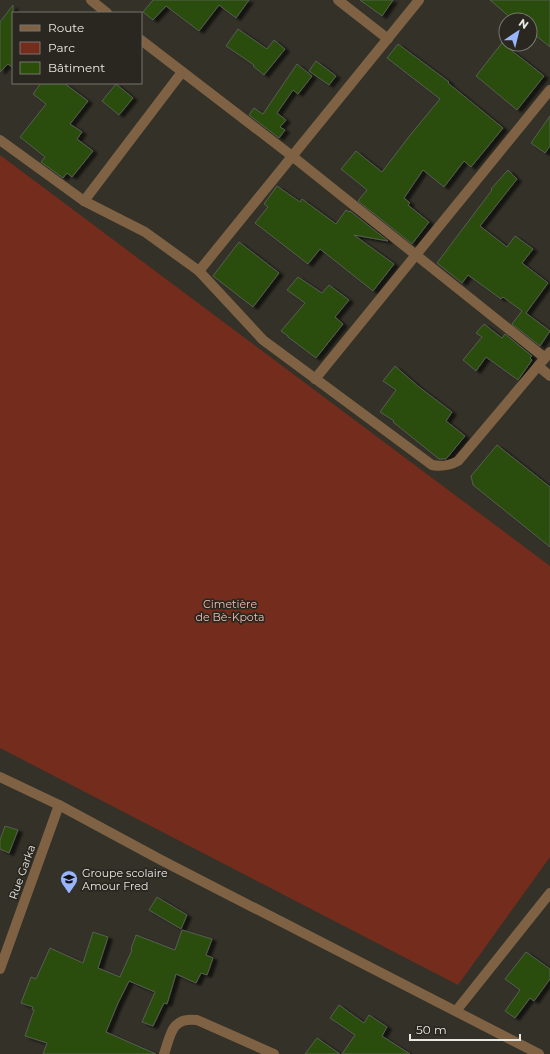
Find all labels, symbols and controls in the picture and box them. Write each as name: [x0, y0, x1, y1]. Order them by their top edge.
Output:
legend: [12, 12, 142, 84]
north arrow: [498, 12, 538, 52]
text: N: [516, 16, 531, 32]
text: Route: [48, 20, 84, 35]
text: Parc: [48, 40, 75, 55]
text: Bâtiment: [48, 60, 105, 75]
park label: Cimetière de Bè-Kpota: [195, 597, 265, 624]
street label: Rue Garka: [6, 843, 38, 901]
place label: Groupe scolaire Amour Fred: [82, 866, 168, 893]
school or university icon: Groupe scolaire Amour Fred: [59, 869, 79, 894]
scale bar: [410, 1016, 520, 1042]
text: 50 m: [416, 1022, 447, 1037]

